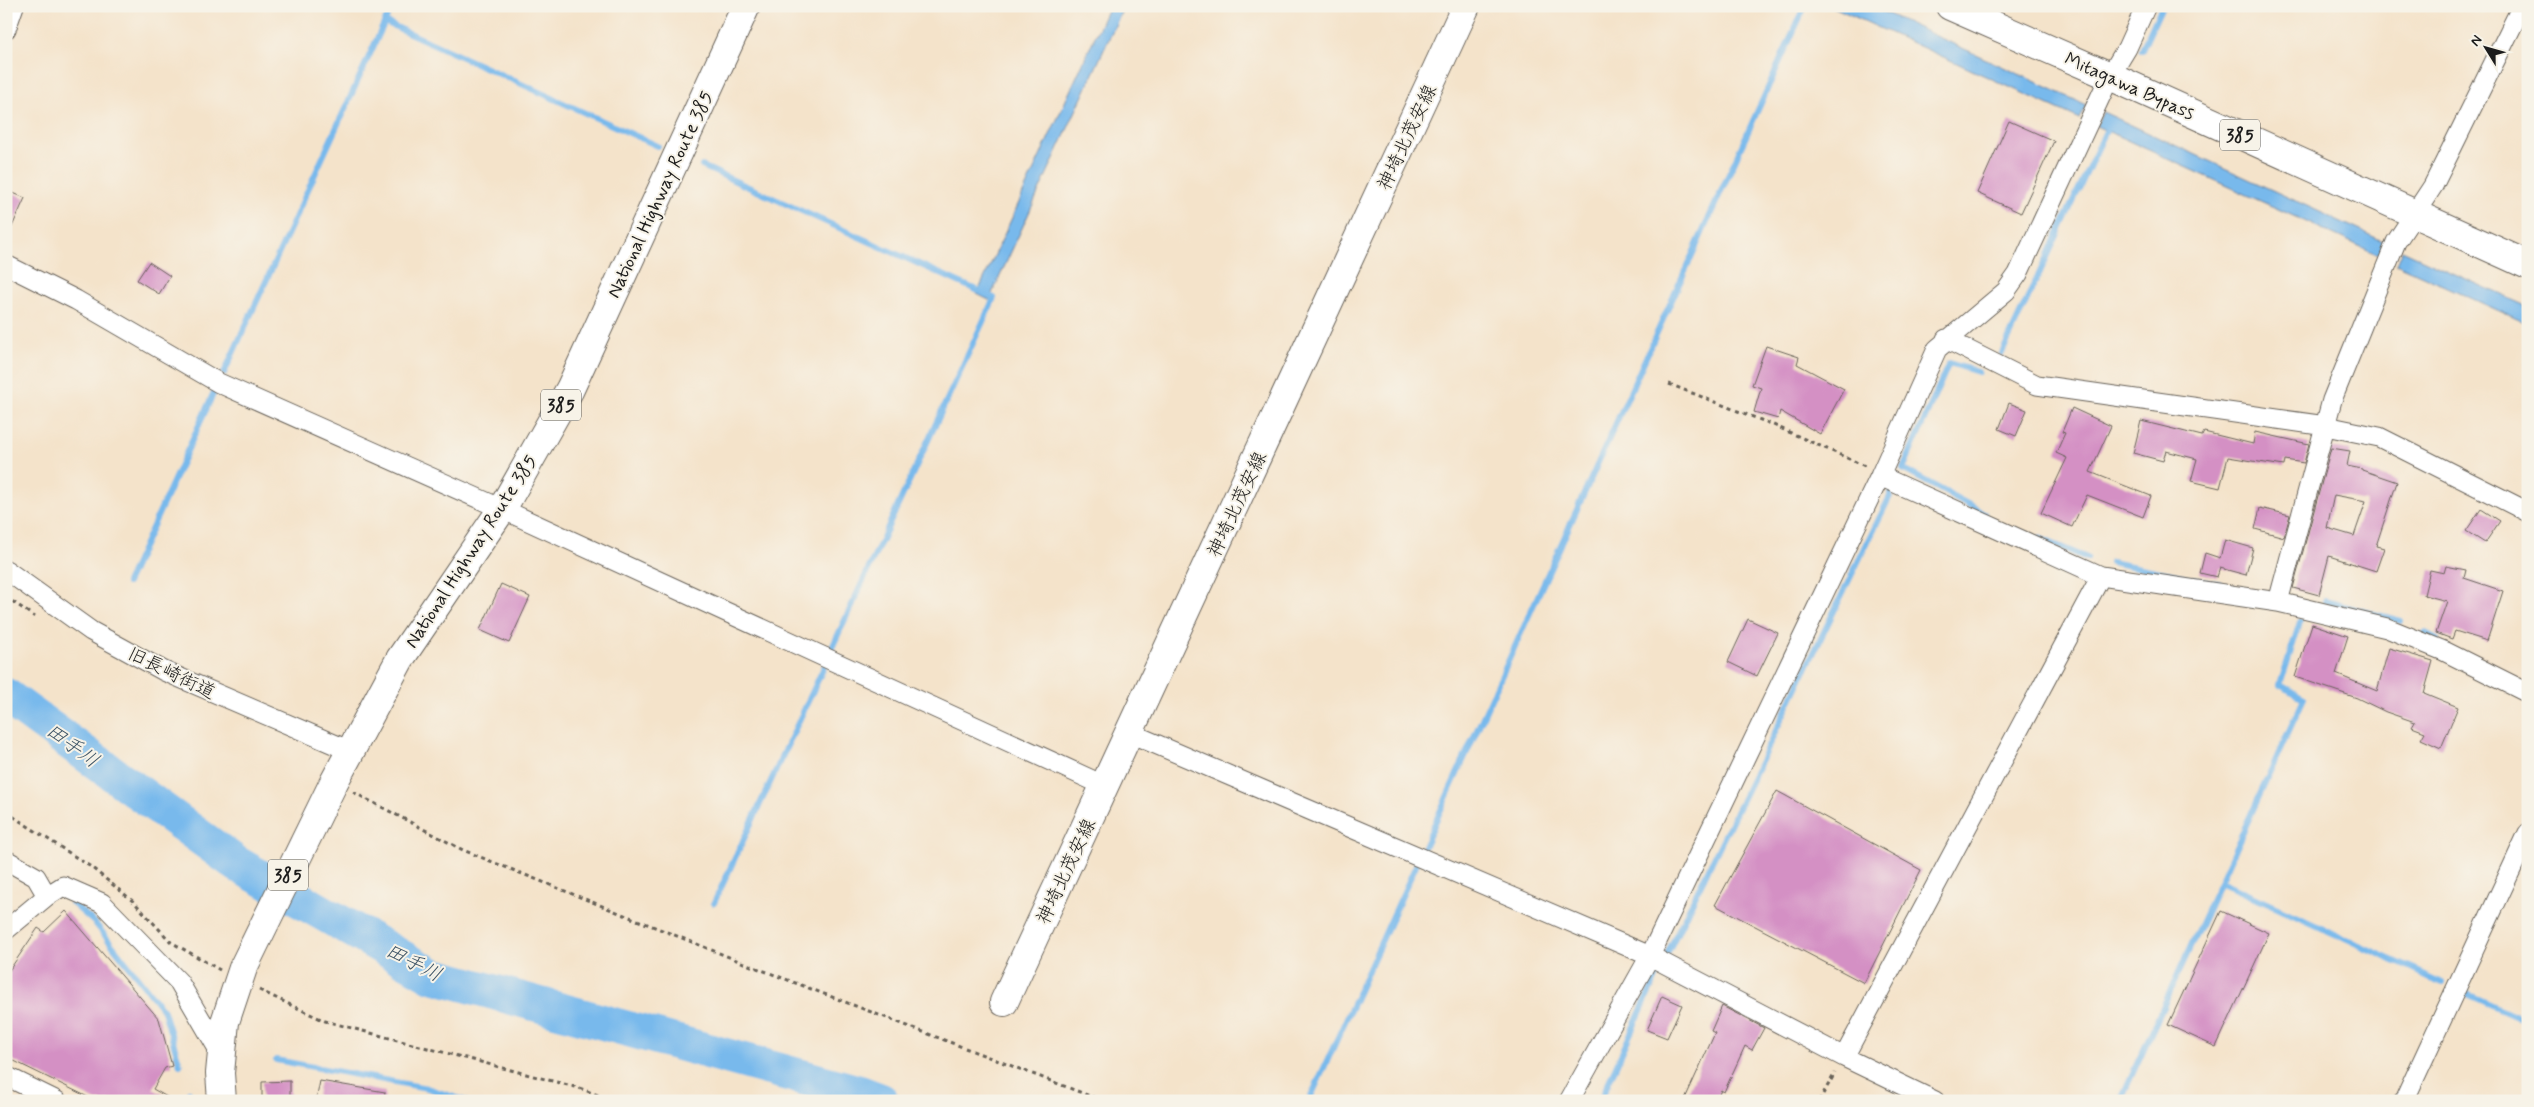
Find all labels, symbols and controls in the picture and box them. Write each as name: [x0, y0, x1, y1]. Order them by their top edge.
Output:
north arrow: [2462, 22, 2512, 72]
text: N: [2466, 32, 2486, 50]
street label: Mitagawa Bypass: [2060, 46, 2198, 128]
street label: 神埼北茂安線: [1372, 81, 1443, 195]
street label: National Highway Route 385: [601, 87, 720, 303]
road number: 385: [2220, 120, 2260, 150]
road number: 385: [541, 390, 581, 420]
street label: 神埼北茂安線: [1202, 448, 1273, 562]
street label: National Highway Route 385: [399, 450, 544, 654]
street label: 旧長崎街道: [123, 641, 220, 705]
water label: 田手川: [40, 718, 104, 775]
street label: 神埼北茂安線: [1031, 815, 1102, 929]
road number: 385: [268, 860, 308, 890]
water label: 田手川: [380, 938, 446, 989]

